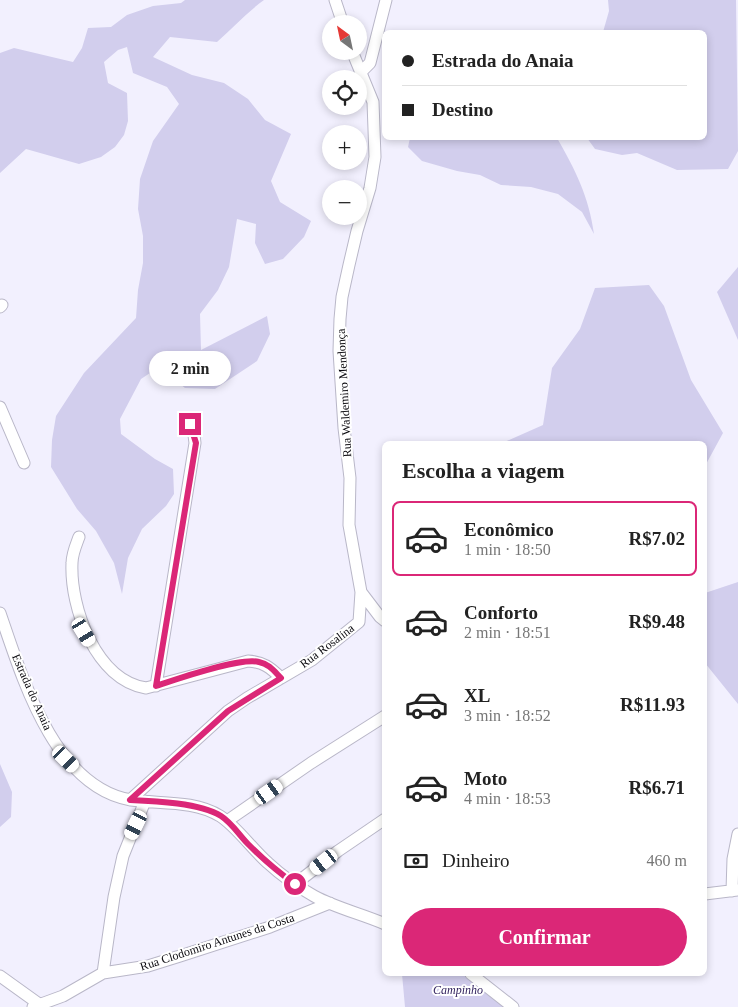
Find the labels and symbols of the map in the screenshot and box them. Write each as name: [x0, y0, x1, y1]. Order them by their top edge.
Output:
north arrow: [322, 15, 368, 60]
street label: Rua Waldemiro Mendonça: [334, 328, 354, 458]
callout: 2 min: [149, 352, 231, 386]
route end: [179, 413, 201, 435]
car: [69, 615, 98, 649]
street label: Rua Rosalina: [297, 621, 357, 671]
street label: Estrada do Anaia: [9, 652, 55, 733]
car: [50, 743, 81, 775]
car: [252, 777, 285, 807]
car: [122, 808, 149, 842]
car: [307, 847, 340, 877]
route start: [284, 873, 306, 895]
street label: Rua Clodomiro Antunes da Costa: [138, 910, 297, 974]
park label: Campinho: [433, 983, 483, 997]

